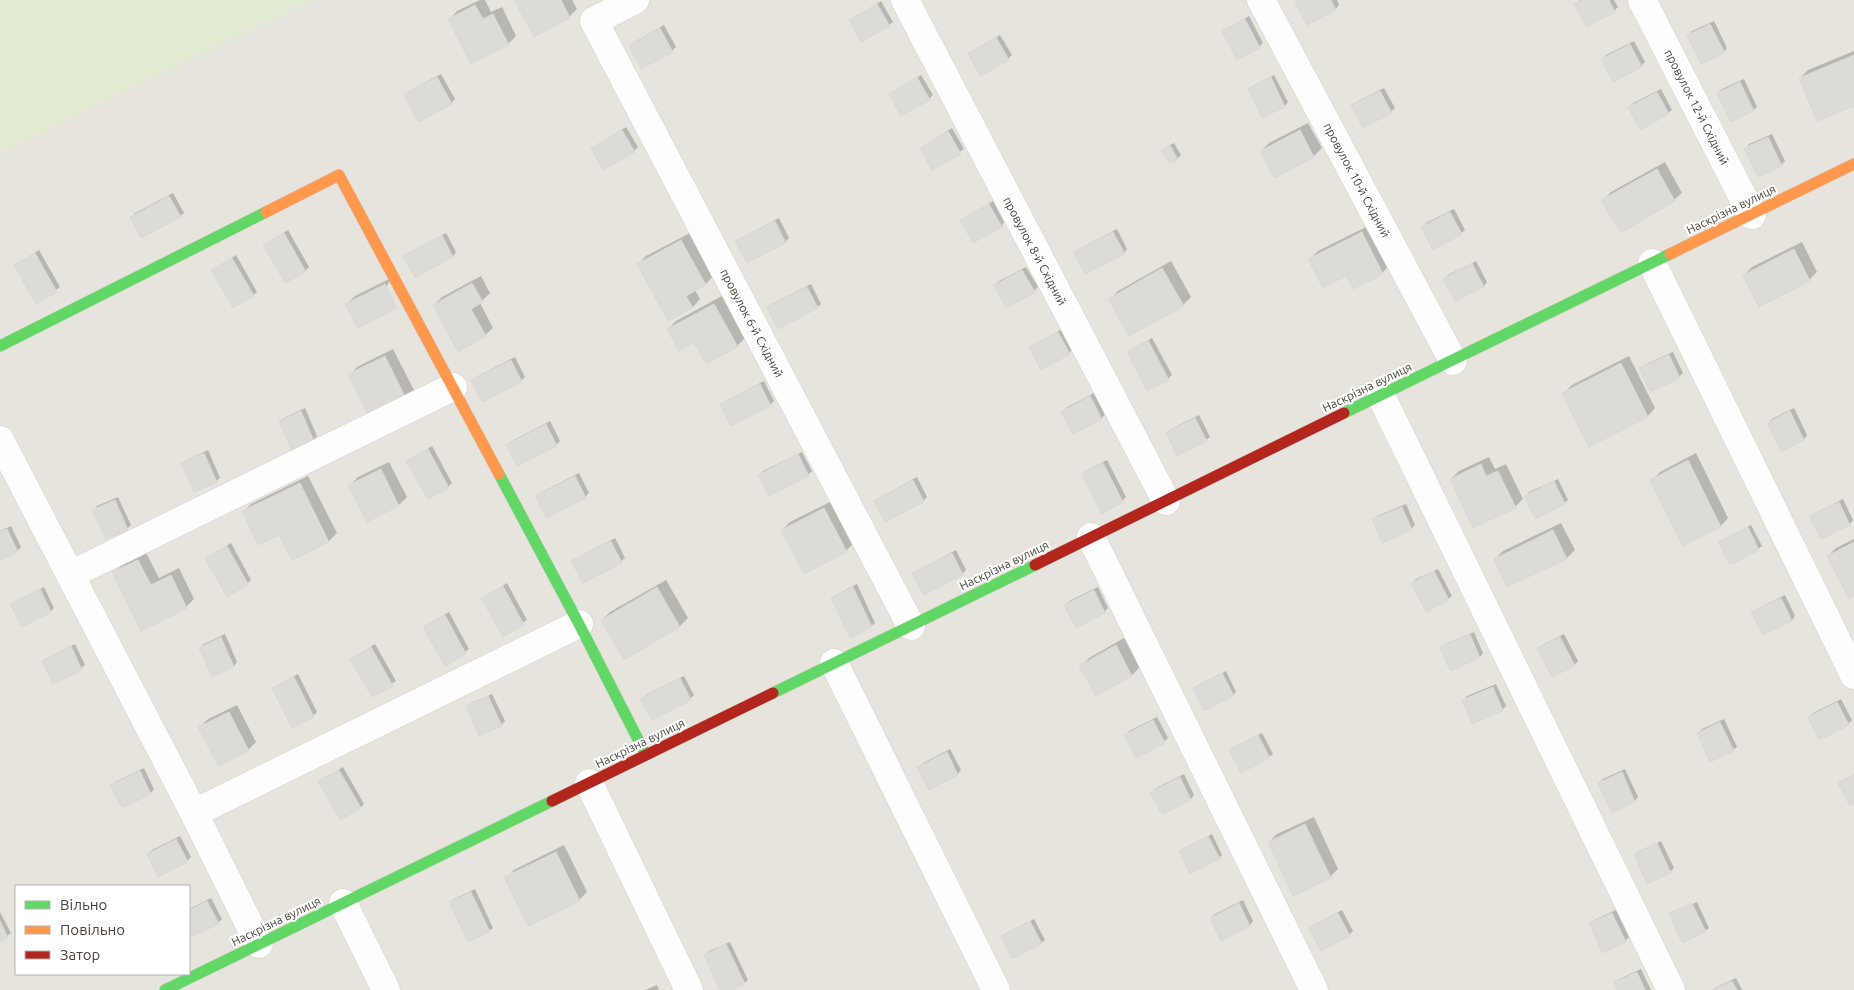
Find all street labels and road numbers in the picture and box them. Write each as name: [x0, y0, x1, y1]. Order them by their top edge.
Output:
street label: провулок 12-й Східний: [1662, 47, 1732, 167]
street label: провулок 10-й Східний: [1321, 121, 1393, 239]
street label: Наскрізна вулиця: [1684, 182, 1778, 236]
street label: провулок 8-й Східний: [1001, 195, 1069, 307]
street label: провулок 6-й Східний: [718, 267, 786, 379]
street label: Наскрізна вулиця: [1320, 360, 1414, 414]
street label: Наскрізна вулиця: [957, 538, 1051, 592]
street label: Наскрізна вулиця: [593, 716, 687, 770]
street label: Наскрізна вулиця: [229, 894, 323, 948]

